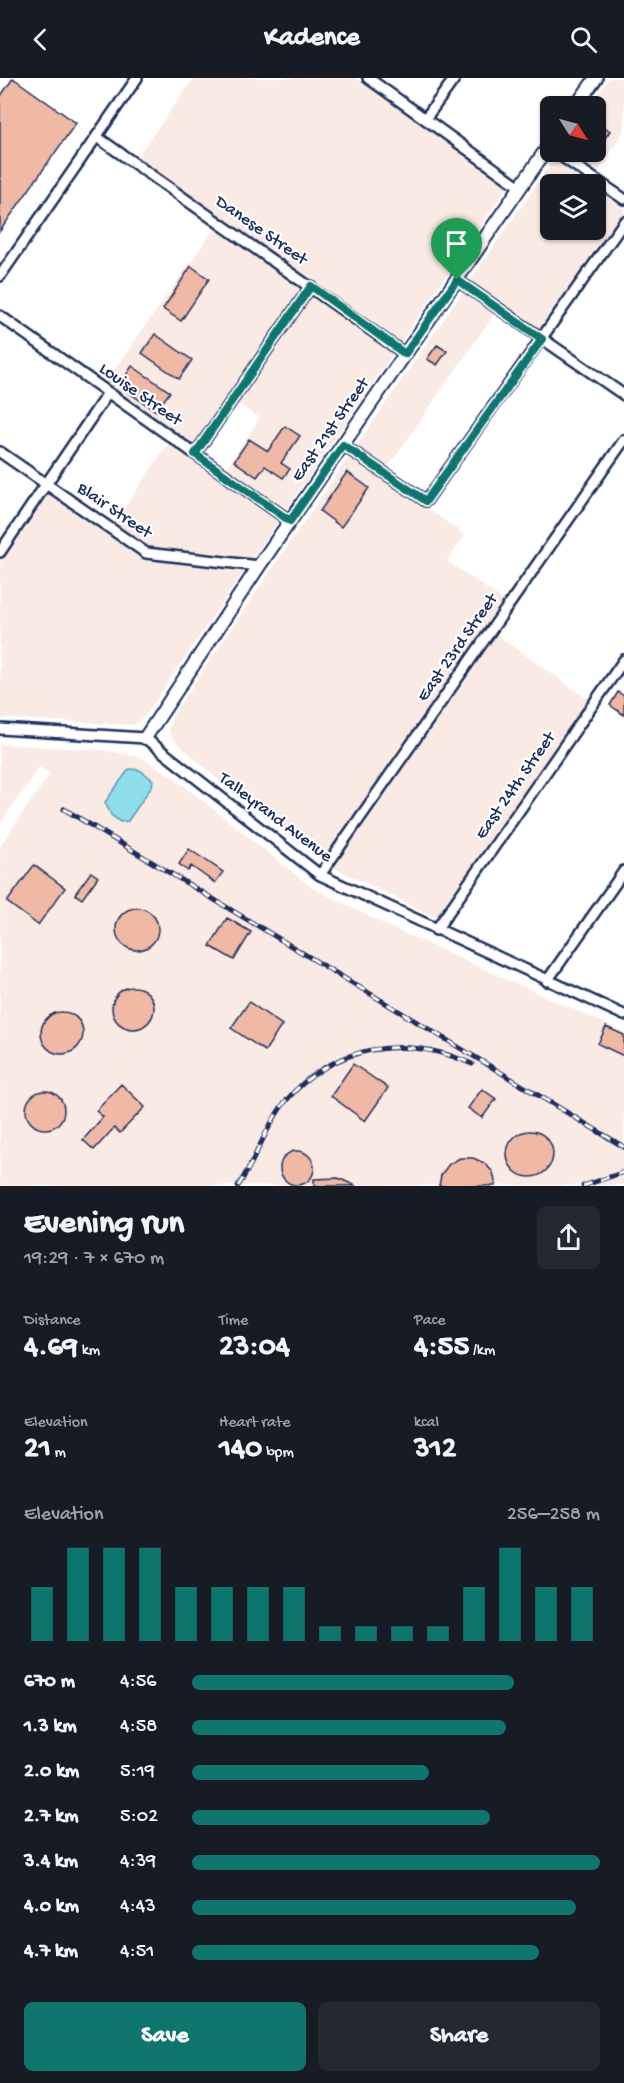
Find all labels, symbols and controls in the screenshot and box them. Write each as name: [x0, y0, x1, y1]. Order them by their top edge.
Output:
icon: back: [24, 23, 57, 56]
text: Kadence: [264, 23, 360, 55]
icon: search: [567, 23, 600, 56]
north arrow: [540, 96, 606, 162]
map controls: [540, 96, 606, 240]
button: layers: [540, 174, 606, 240]
street label: Danese Street: [210, 191, 313, 271]
pin: [431, 218, 482, 280]
icon: arrive: [440, 227, 473, 260]
street label: Louise Street: [94, 359, 187, 432]
street label: East 21st Street: [287, 373, 375, 486]
street label: Blair Street: [72, 478, 157, 545]
street label: East 23rd Street: [413, 589, 504, 706]
street label: East 24th Street: [471, 727, 562, 844]
street label: Talleyrand Avenue: [213, 768, 337, 868]
text: Evening run: [24, 1206, 184, 1244]
button: share: [537, 1206, 600, 1269]
text: 19:29 · 7 × 670 m: [24, 1248, 164, 1271]
text: Distance: [24, 1312, 81, 1331]
text: Time: [219, 1312, 248, 1331]
text: Pace: [414, 1312, 445, 1331]
text: 4.69: [24, 1331, 78, 1366]
text: 23:04: [219, 1331, 290, 1366]
text: 4:55: [414, 1331, 469, 1366]
text: km: [78, 1342, 100, 1361]
text: /km: [469, 1342, 495, 1361]
text: Elevation: [24, 1414, 88, 1433]
text: Heart rate: [219, 1414, 291, 1433]
text: kcal: [414, 1414, 439, 1433]
text: 21: [24, 1433, 51, 1468]
text: 140: [219, 1433, 262, 1468]
text: 312: [414, 1433, 456, 1468]
text: m: [51, 1444, 66, 1463]
text: bpm: [262, 1444, 294, 1463]
text: Elevation: [24, 1504, 104, 1527]
text: 256–258 m: [507, 1504, 600, 1527]
text: 670 m: [24, 1671, 75, 1694]
text: 4:56: [120, 1671, 156, 1694]
text: 1.3 km: [24, 1716, 77, 1739]
text: 4:58: [120, 1716, 157, 1739]
text: 2.0 km: [24, 1761, 79, 1784]
text: 5:19: [120, 1761, 155, 1784]
text: 2.7 km: [24, 1806, 78, 1829]
text: 5:02: [120, 1806, 158, 1829]
text: 3.4 km: [24, 1851, 78, 1874]
text: 4:39: [120, 1851, 156, 1874]
text: 4.0 km: [24, 1896, 79, 1919]
text: 4:43: [120, 1896, 156, 1919]
text: 4.7 km: [24, 1941, 78, 1964]
text: 4:51: [120, 1941, 154, 1964]
button: Save: [24, 2002, 306, 2071]
button: Share: [318, 2002, 600, 2071]

